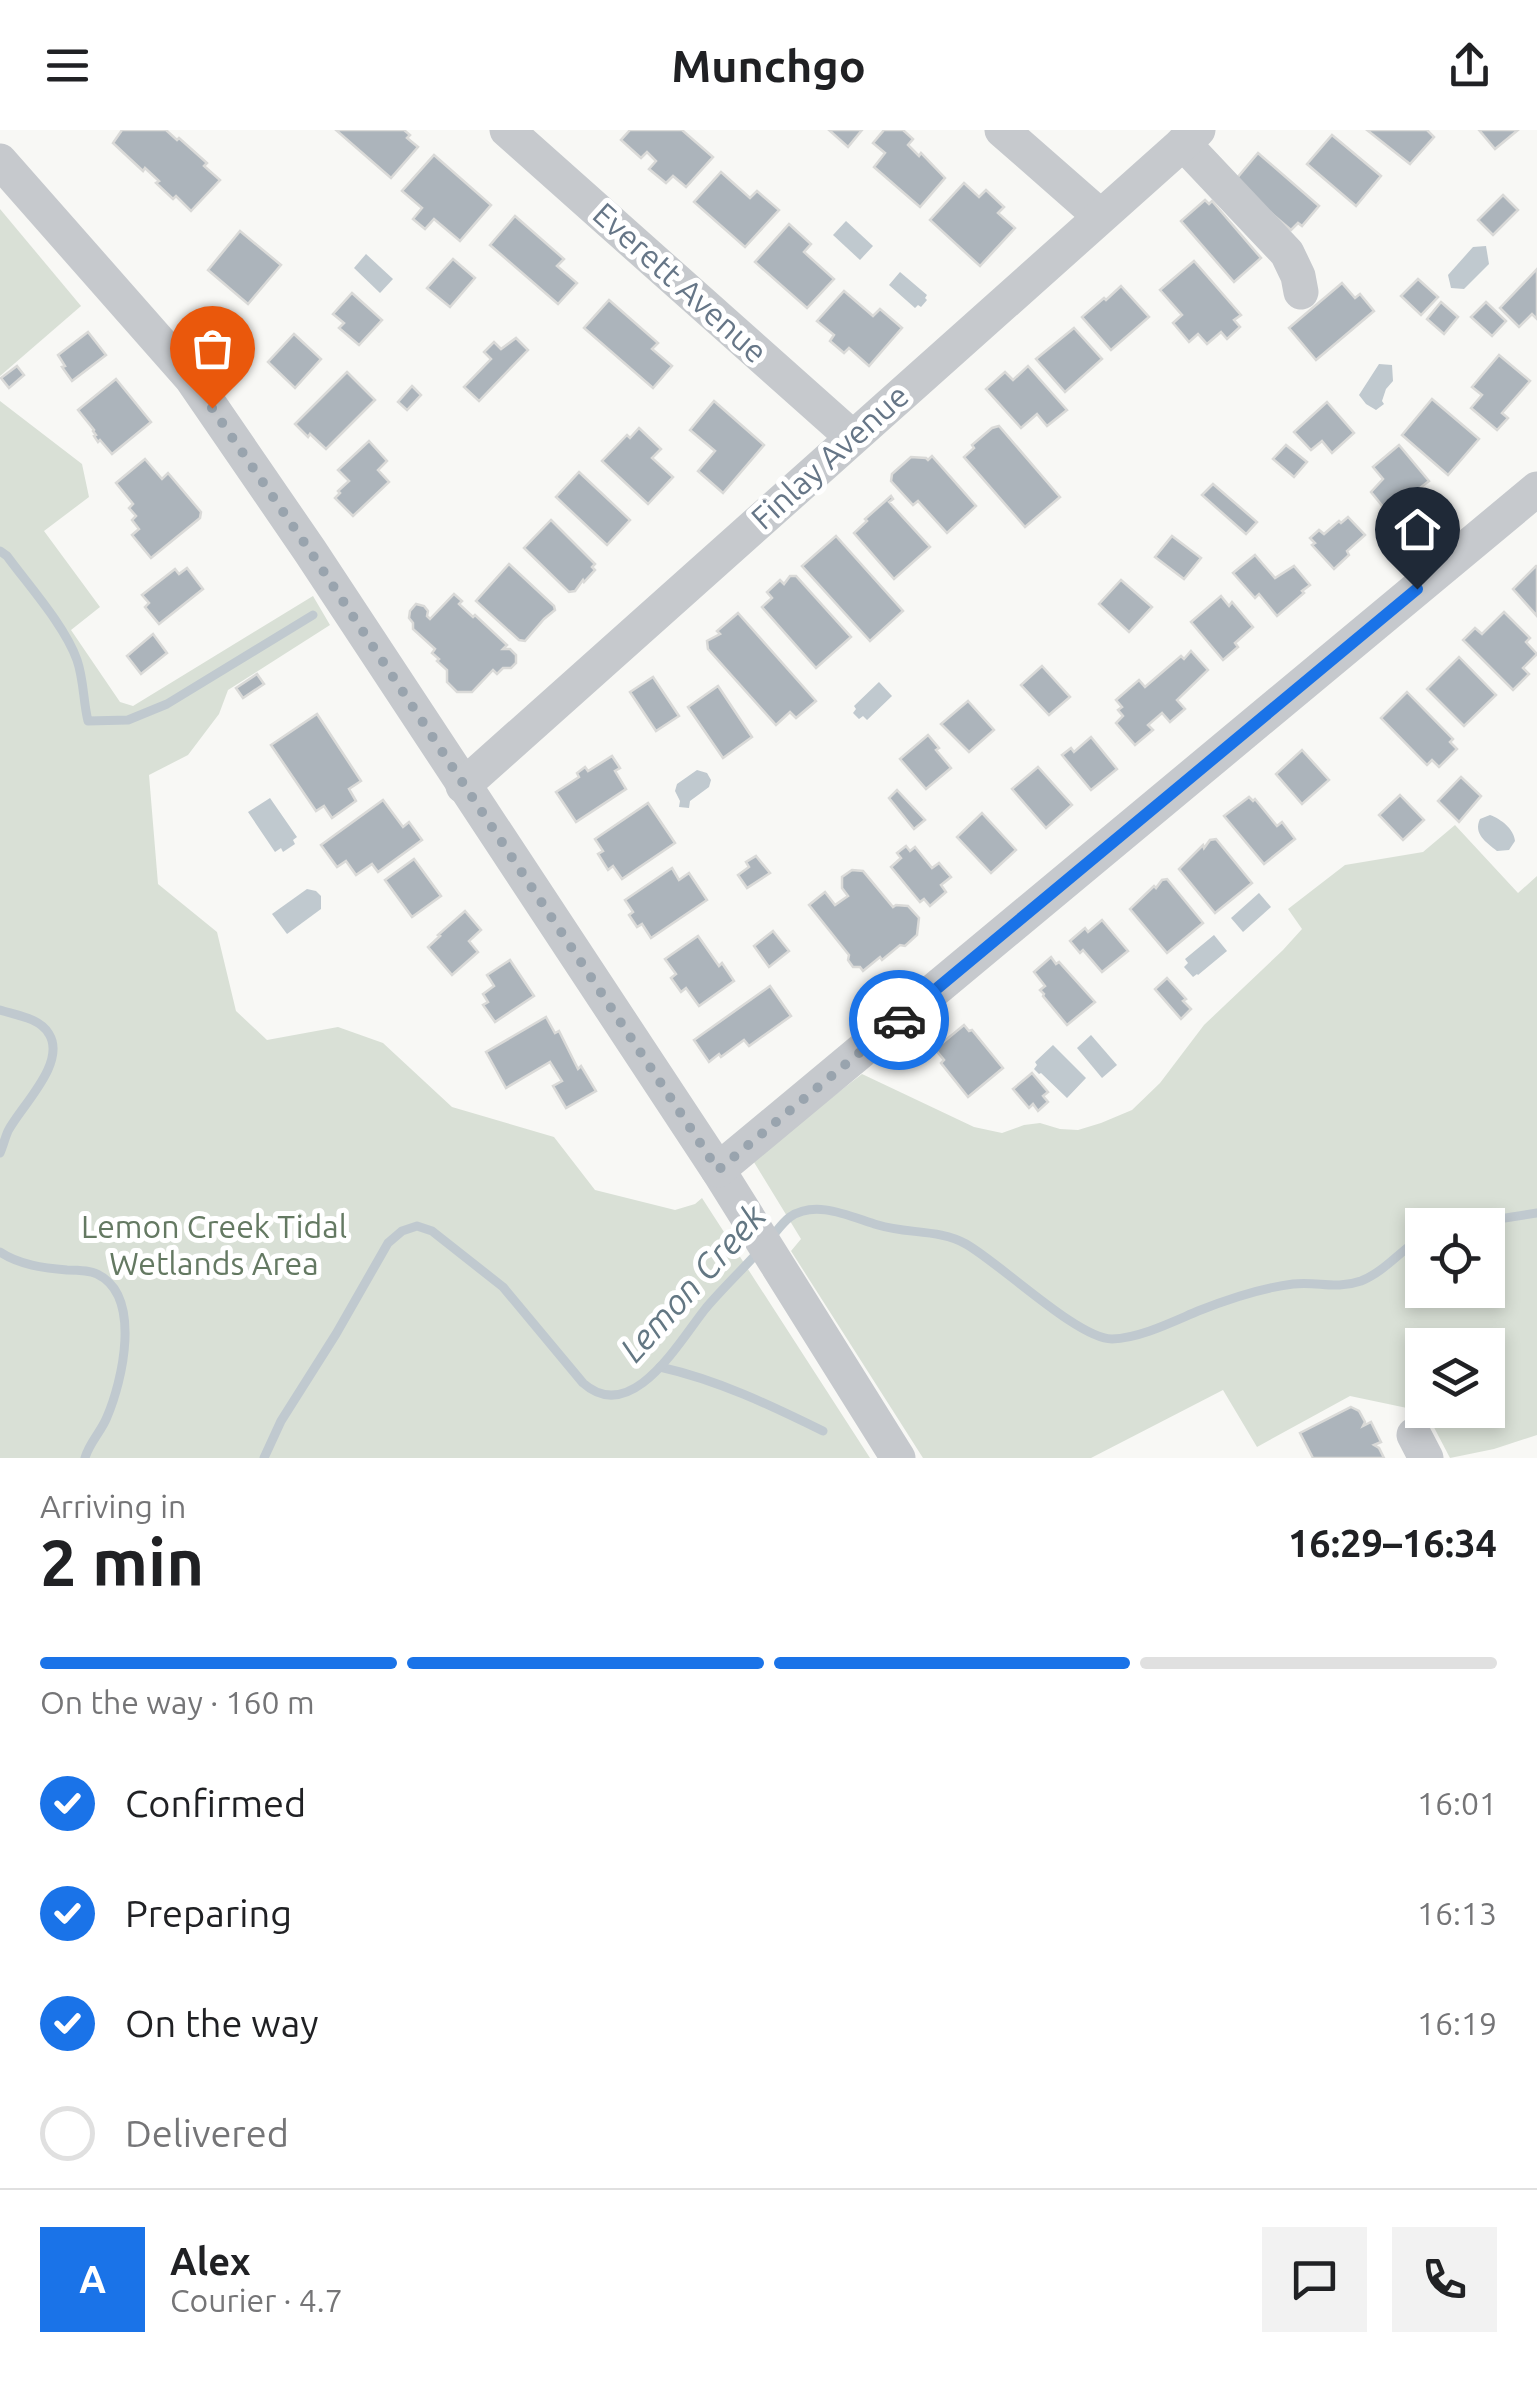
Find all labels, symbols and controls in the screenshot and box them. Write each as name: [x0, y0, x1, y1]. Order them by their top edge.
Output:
icon: menu: [40, 38, 95, 93]
icon: share: [1442, 38, 1497, 93]
text: Munchgo: [671, 40, 866, 91]
street label: Everett Avenue: [587, 195, 775, 370]
pin: [170, 306, 255, 409]
icon: bag: [185, 321, 240, 376]
street label: Finlay Avenue: [744, 377, 915, 536]
pin: [1375, 487, 1460, 590]
icon: home: [1390, 502, 1445, 557]
courier: [849, 970, 949, 1070]
icon: car: [872, 993, 927, 1048]
water label: Lemon Creek: [611, 1195, 773, 1369]
park label: Lemon Creek Tidal Wetlands Area: [81, 1208, 347, 1281]
map controls: [1405, 1208, 1505, 1428]
button: locate: [1405, 1208, 1505, 1308]
button: layers: [1405, 1328, 1505, 1428]
text: Arriving in: [40, 1488, 186, 1524]
text: 16:29–16:34: [1288, 1522, 1497, 1564]
text: 2 min: [40, 1525, 204, 1598]
text: On the way · 160 m: [40, 1684, 315, 1720]
icon: check: [40, 1776, 95, 1831]
text: Confirmed: [125, 1782, 306, 1824]
text: 16:01: [1417, 1785, 1497, 1821]
icon: check: [40, 1886, 95, 1941]
text: Preparing: [125, 1892, 292, 1934]
text: 16:13: [1417, 1895, 1497, 1931]
icon: check: [40, 1996, 95, 2051]
text: On the way: [125, 2002, 318, 2044]
text: 16:19: [1417, 2005, 1497, 2041]
text: Delivered: [125, 2112, 289, 2154]
button: chat: [1262, 2227, 1367, 2332]
button: phone: [1392, 2227, 1497, 2332]
text: Alex: [170, 2240, 251, 2282]
text: A: [79, 2258, 106, 2300]
text: Courier · 4.7: [170, 2282, 343, 2318]

